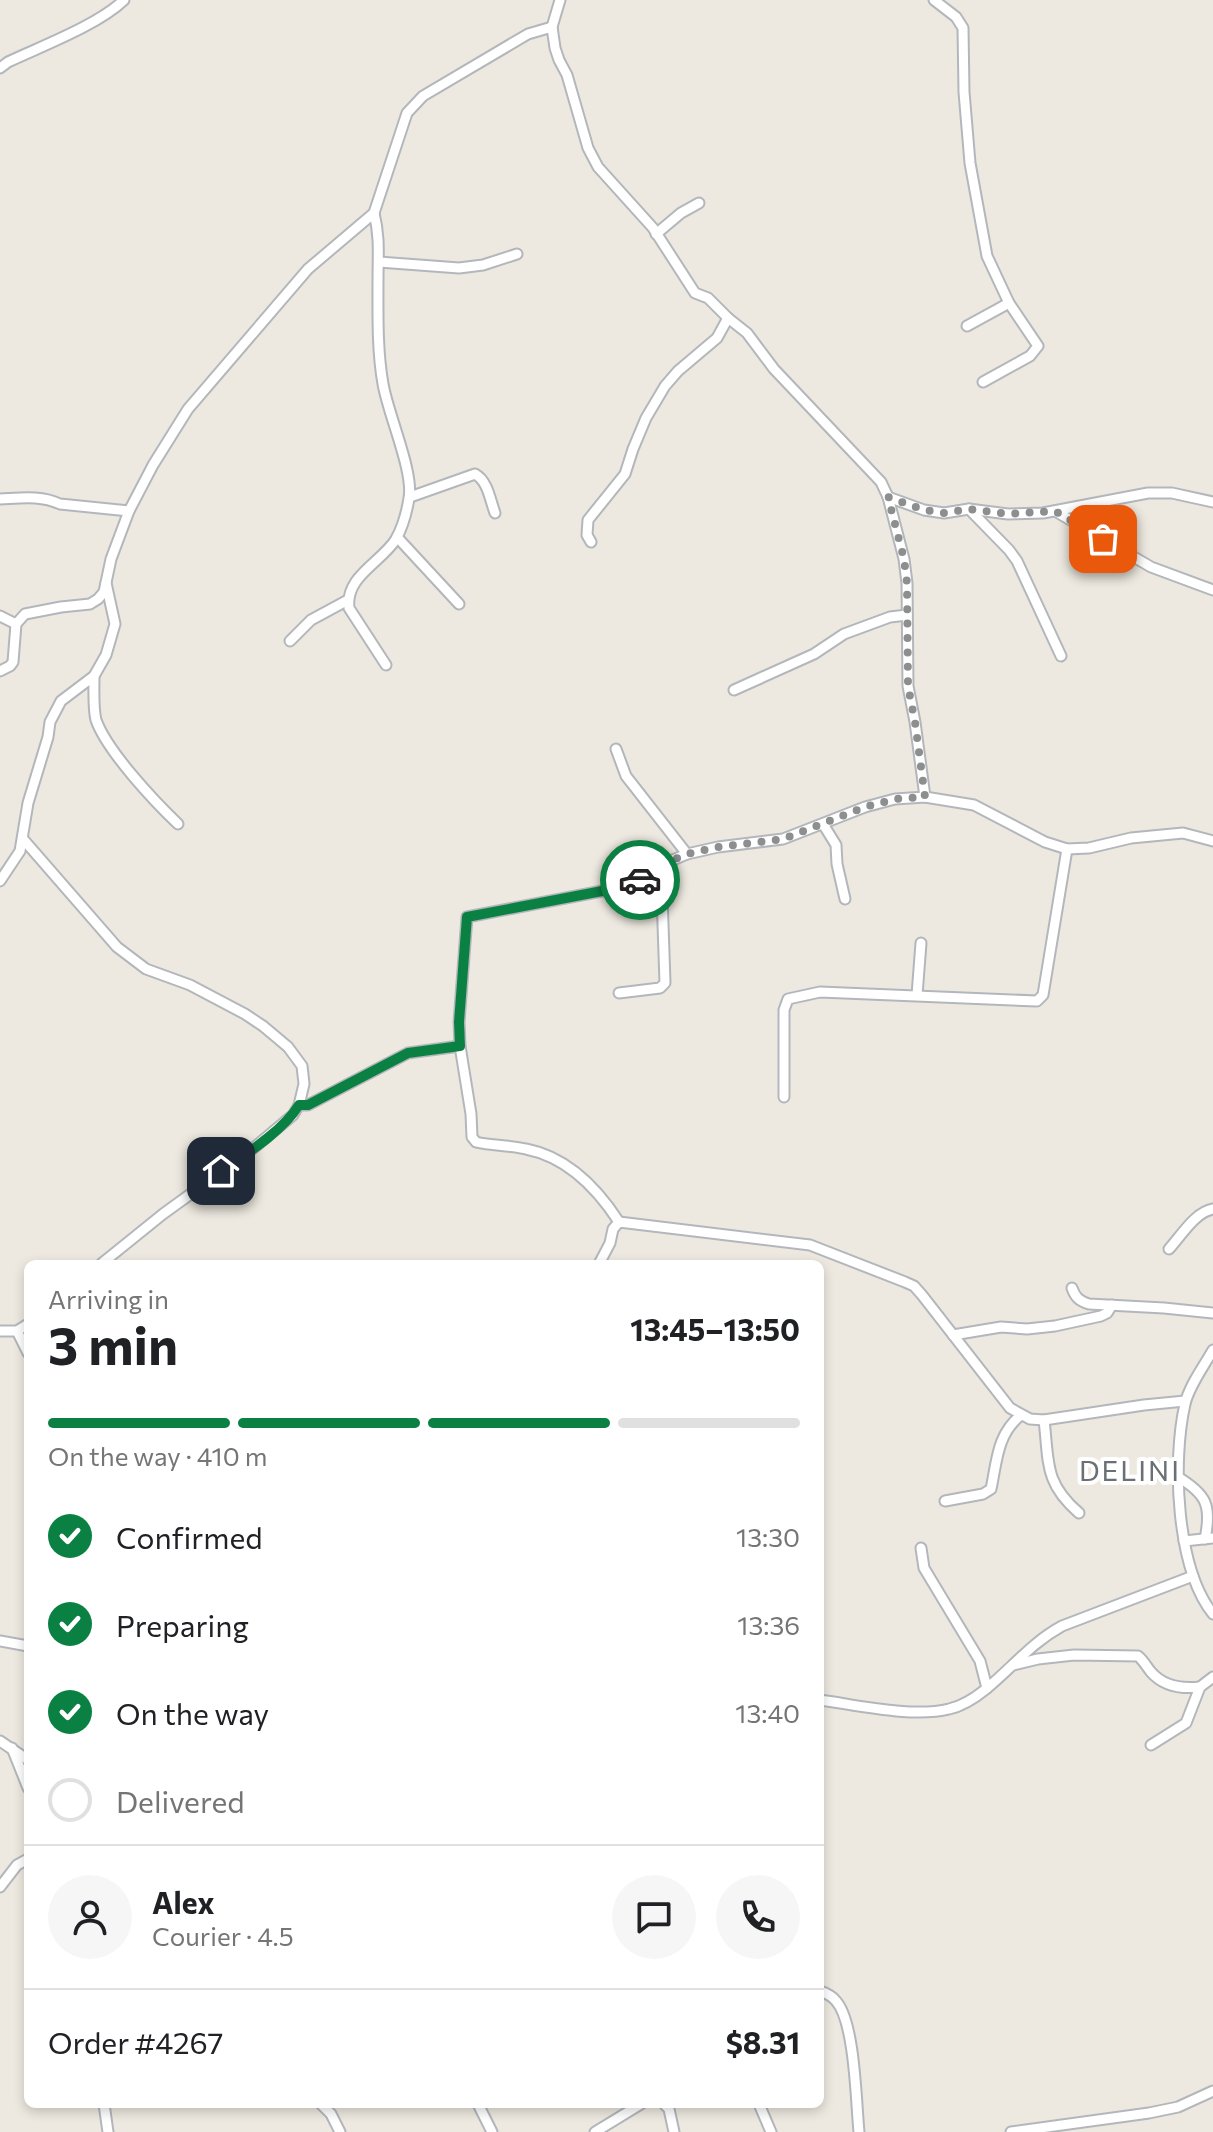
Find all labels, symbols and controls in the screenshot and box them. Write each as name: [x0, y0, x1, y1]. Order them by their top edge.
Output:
pin: [1069, 505, 1137, 573]
icon: bag: [1081, 517, 1125, 561]
courier: [600, 840, 680, 920]
icon: car: [618, 858, 662, 902]
pin: [187, 1137, 255, 1205]
icon: home: [199, 1149, 243, 1193]
text: Arriving in: [48, 1283, 169, 1314]
text: 13:45–13:50: [630, 1310, 800, 1347]
text: 3 min: [48, 1312, 178, 1376]
text: On the way · 410 m: [48, 1440, 267, 1471]
district label: DELINI: [1079, 1453, 1181, 1487]
icon: check: [48, 1514, 92, 1558]
text: Confirmed: [116, 1518, 263, 1555]
text: 13:30: [736, 1521, 800, 1552]
icon: check: [48, 1602, 92, 1646]
text: Preparing: [116, 1606, 249, 1643]
text: 13:36: [737, 1609, 800, 1640]
icon: check: [48, 1690, 92, 1734]
text: On the way: [116, 1694, 269, 1731]
text: 13:40: [735, 1697, 800, 1728]
text: Delivered: [116, 1782, 245, 1819]
button: person: [48, 1875, 132, 1959]
button: chat: [612, 1875, 696, 1959]
button: phone: [716, 1875, 800, 1959]
text: Alex: [152, 1883, 215, 1920]
text: Courier · 4.5: [152, 1920, 294, 1951]
text: Order #4267: [48, 2023, 223, 2060]
text: $8.31: [726, 2023, 800, 2060]

